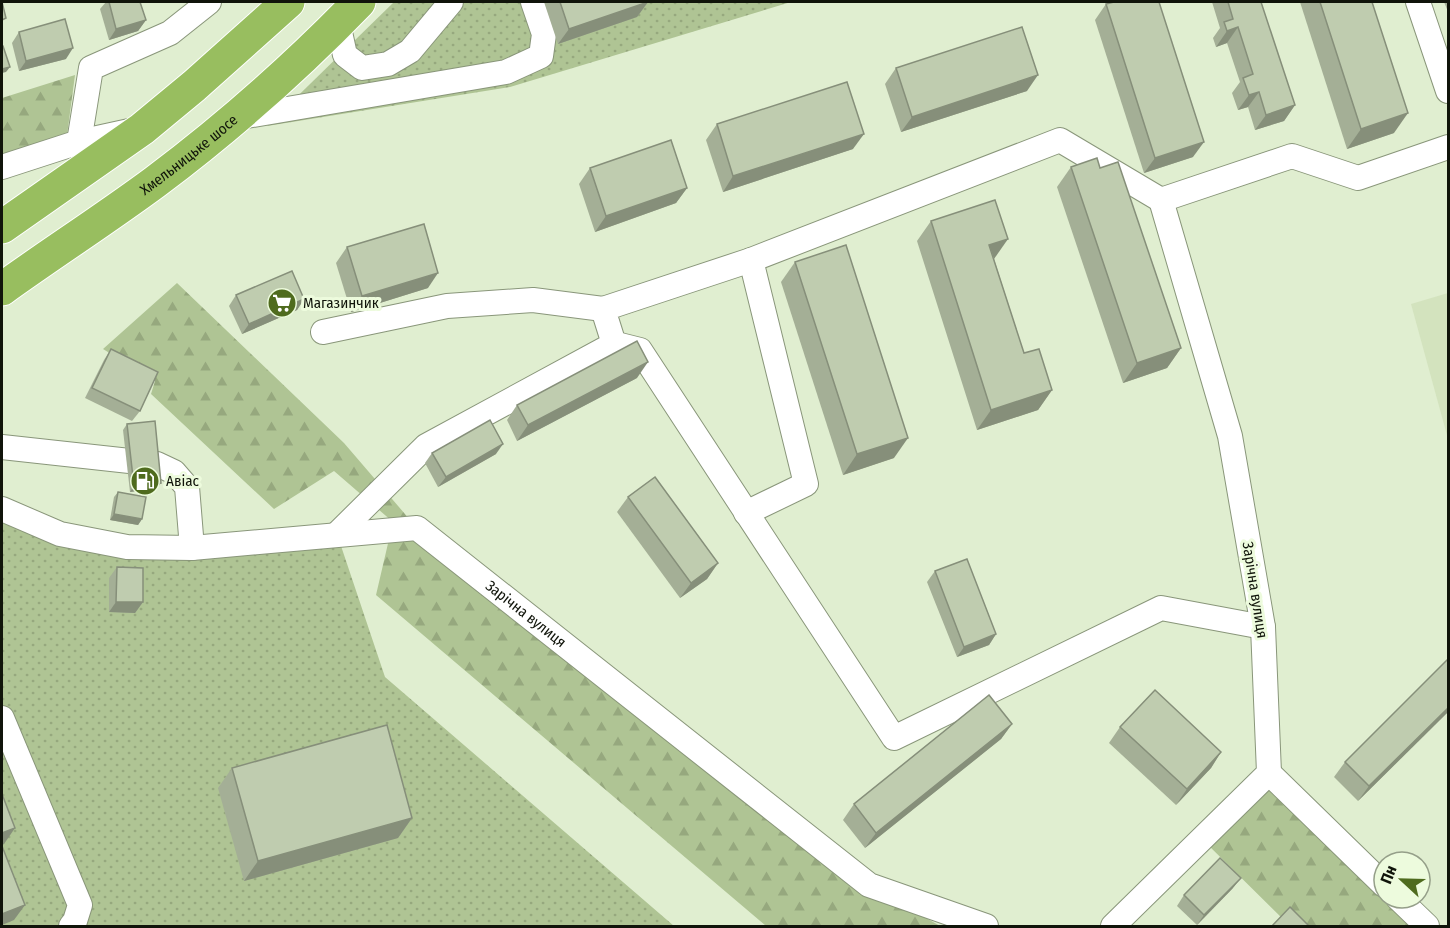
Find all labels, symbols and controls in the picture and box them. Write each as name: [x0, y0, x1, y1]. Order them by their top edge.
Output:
street label: Хмельницьке шосе: [136, 111, 241, 199]
supermarket icon: Магазинчик: [266, 287, 298, 319]
place label: Магазинчик: [303, 294, 379, 312]
fuel station icon: Авіас: [129, 465, 161, 497]
place label: Авіас: [166, 472, 200, 490]
street label: Зарічна вулиця: [1238, 540, 1272, 640]
street label: Зарічна вулиця: [482, 577, 570, 651]
north arrow: [1372, 850, 1432, 910]
text: Пн: [1376, 863, 1401, 887]

